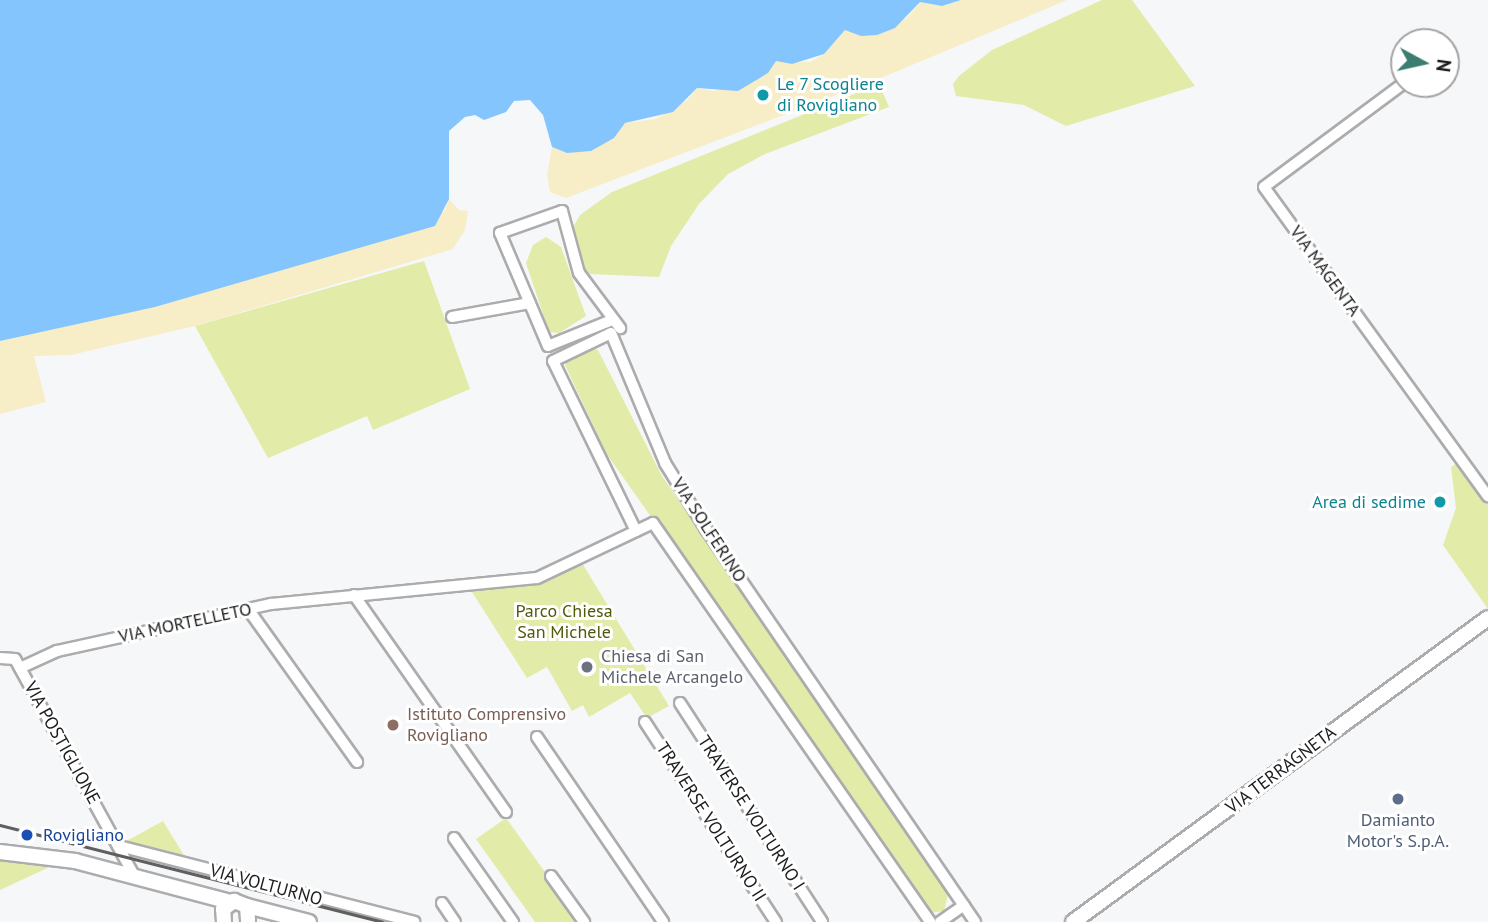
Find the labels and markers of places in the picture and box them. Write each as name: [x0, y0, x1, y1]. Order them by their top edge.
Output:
place label: Le 7 Scogliere di Rovigliano: [777, 74, 885, 116]
marker: Le 7 Scogliere di Rovigliano: [755, 87, 771, 103]
place label: Area di sedime: [1312, 491, 1426, 513]
marker: Area di sedime: [1432, 494, 1448, 510]
place label: Chiesa di San Michele Arcangelo: [601, 646, 744, 688]
marker: Chiesa di San Michele Arcangelo: [579, 659, 595, 675]
place label: Istituto Comprensivo Rovigliano: [407, 704, 566, 746]
marker: Istituto Comprensivo Rovigliano: [385, 717, 401, 733]
marker: Damianto Motor's S.p.A.: [1390, 791, 1406, 807]
place label: Damianto Motor's S.p.A.: [1347, 810, 1449, 852]
place label: Rovigliano: [43, 824, 124, 846]
marker: Rovigliano: [17, 825, 37, 845]

